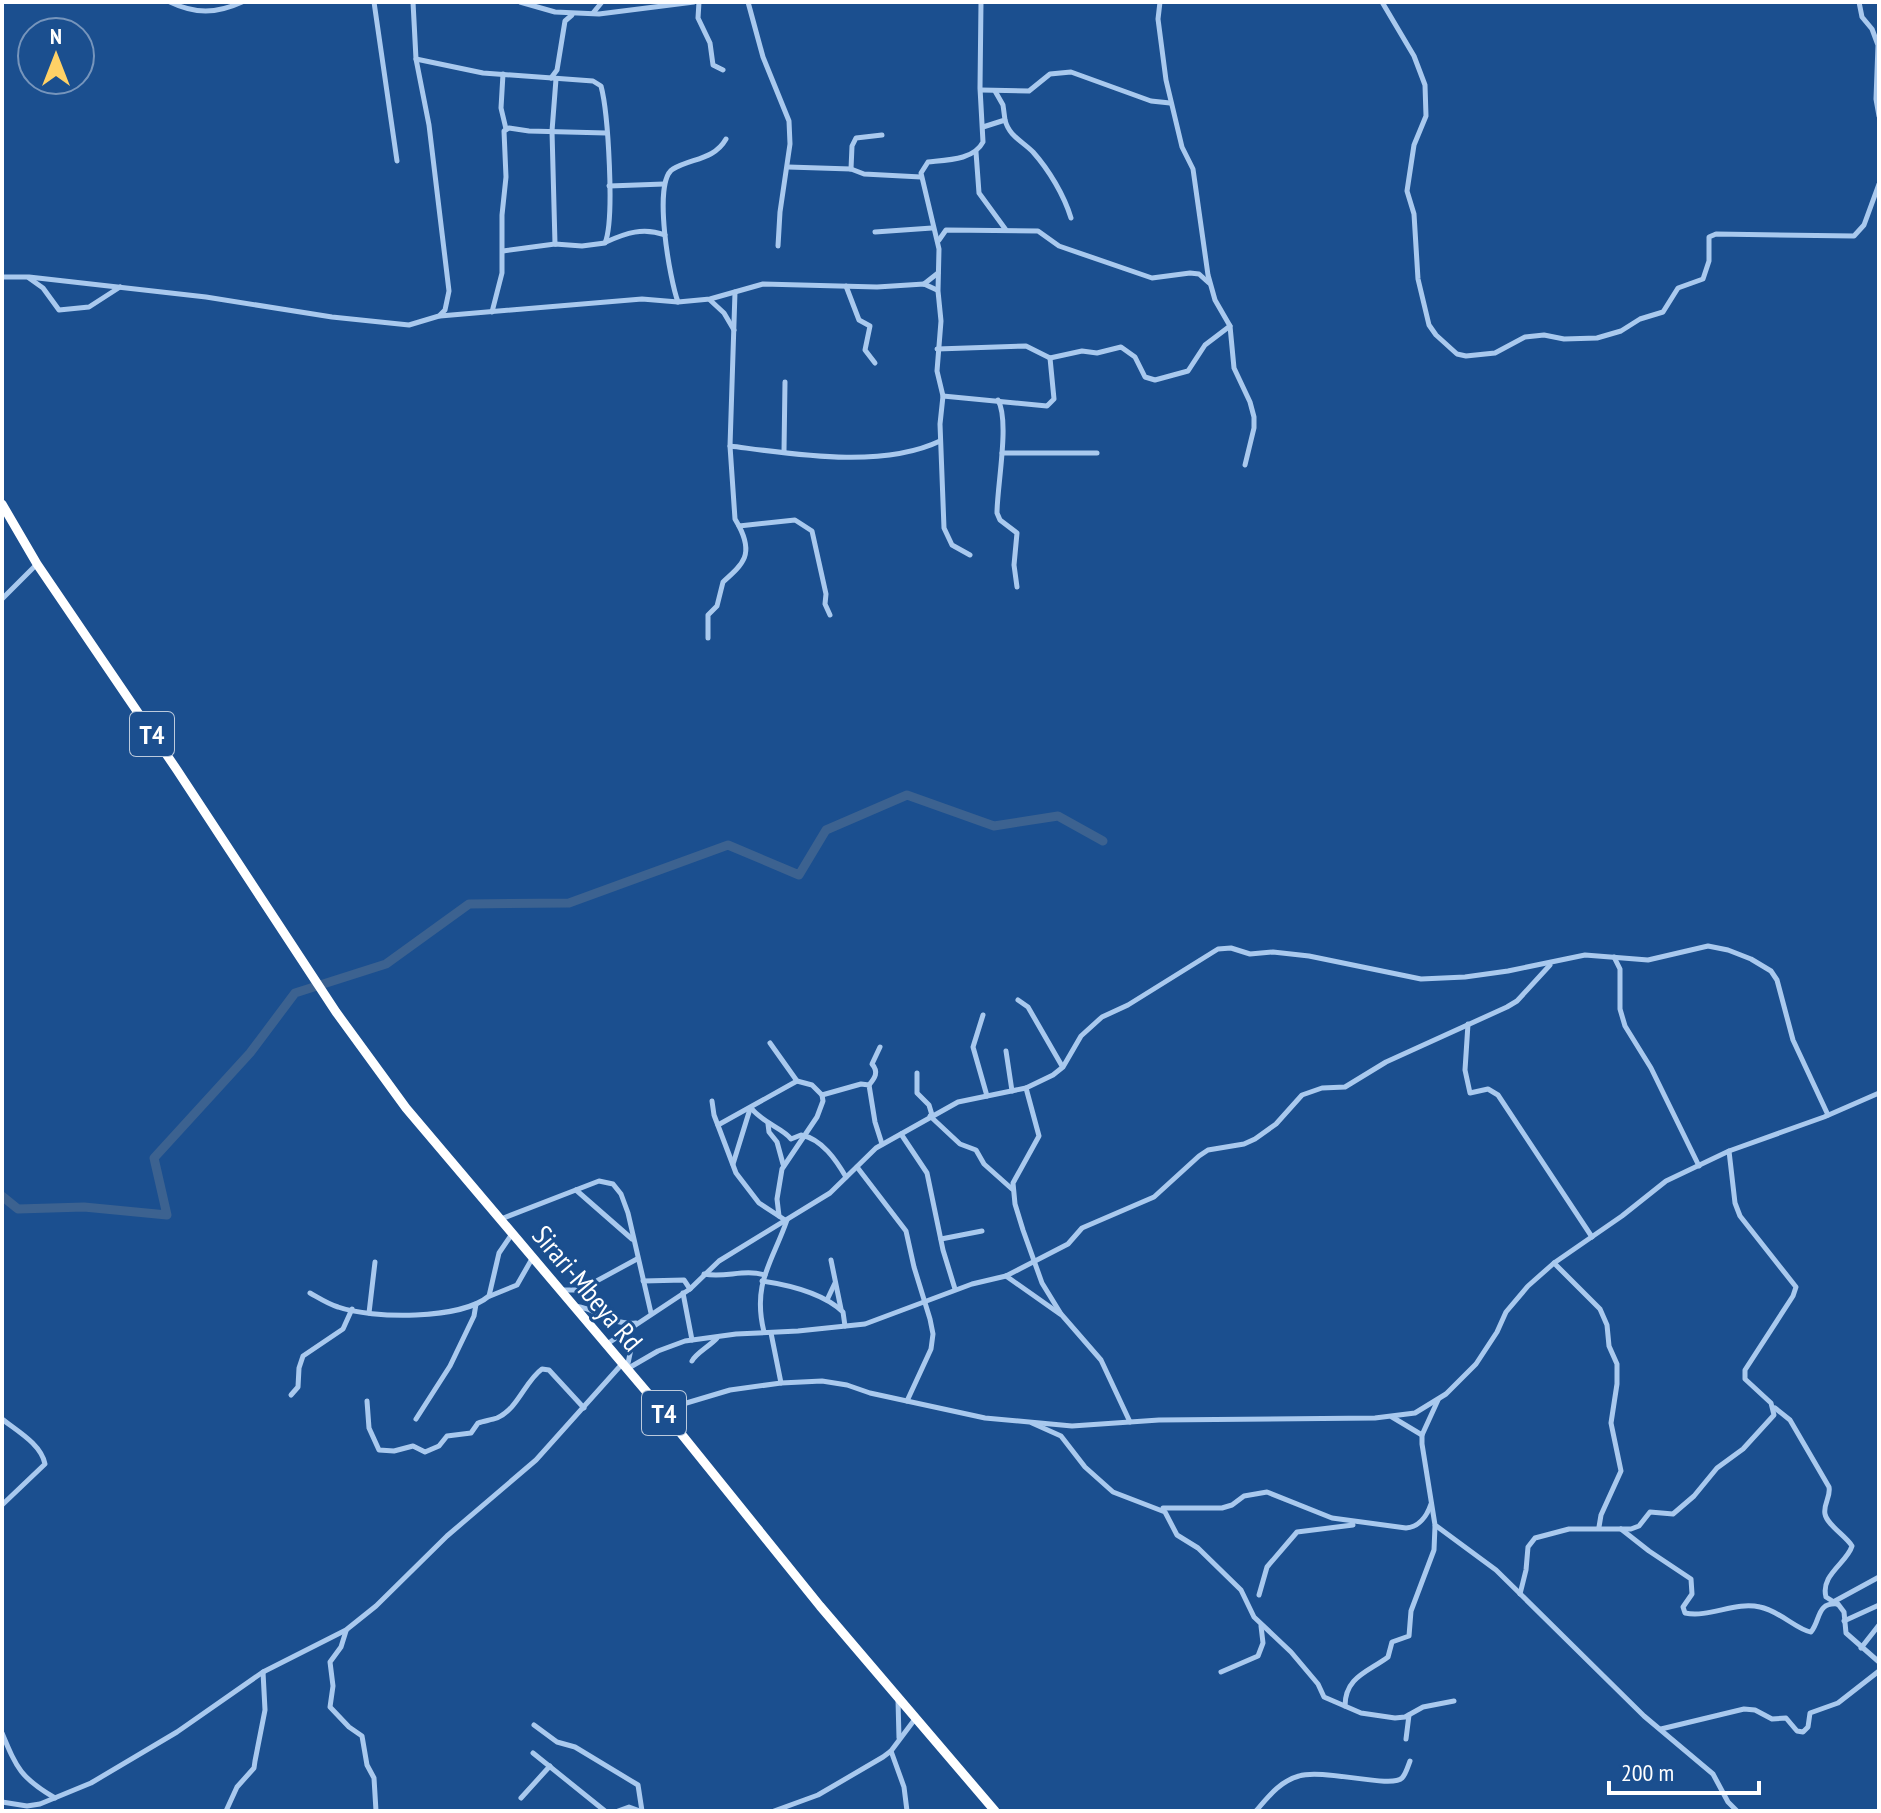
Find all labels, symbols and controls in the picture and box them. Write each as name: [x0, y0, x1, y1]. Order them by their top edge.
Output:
north arrow: [16, 16, 96, 96]
text: N: [50, 22, 62, 50]
road number: T4: [130, 712, 174, 756]
street label: Sirari-Mbeya Rd: [525, 1217, 651, 1359]
road number: T4: [642, 1391, 686, 1435]
scale bar: [1609, 1745, 1759, 1795]
text: 200 m: [1621, 1757, 1674, 1788]

